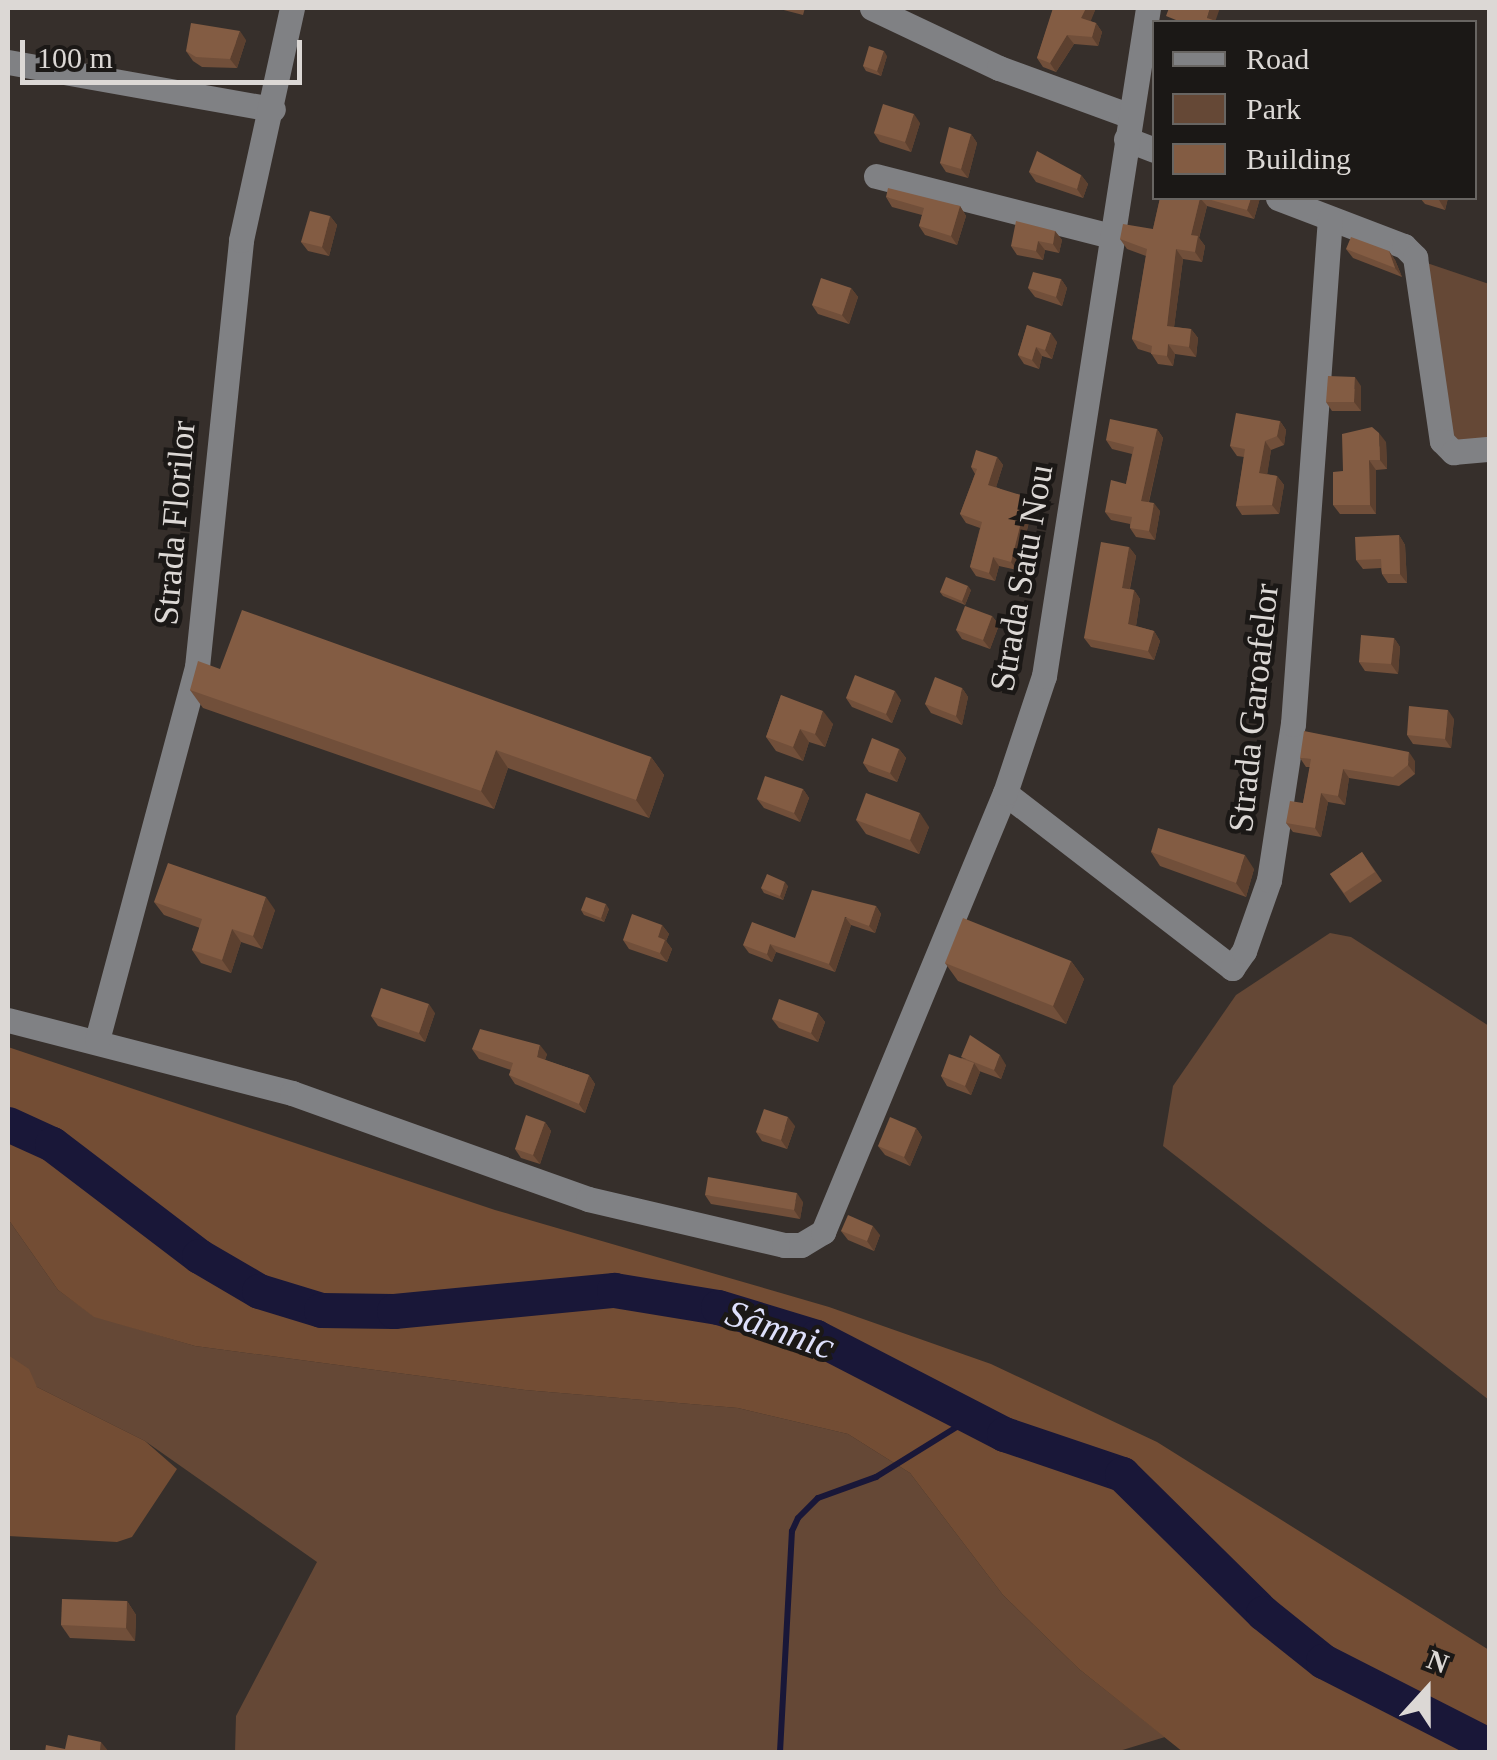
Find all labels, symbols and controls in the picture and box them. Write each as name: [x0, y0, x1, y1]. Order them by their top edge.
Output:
scale bar: [25, 20, 308, 82]
legend: [1152, 20, 1477, 200]
text: 100 m: [37, 41, 113, 74]
text: Road: [1246, 42, 1309, 75]
text: Park: [1246, 92, 1301, 125]
text: Building: [1246, 142, 1351, 175]
street label: Strada Florilor: [145, 419, 205, 627]
street label: Strada Satu Nou: [981, 461, 1063, 695]
street label: Strada Garoafelor: [1220, 582, 1288, 834]
water label: Sâmnic: [720, 1290, 840, 1370]
north arrow: [1377, 1640, 1477, 1740]
text: N: [1423, 1643, 1453, 1680]

